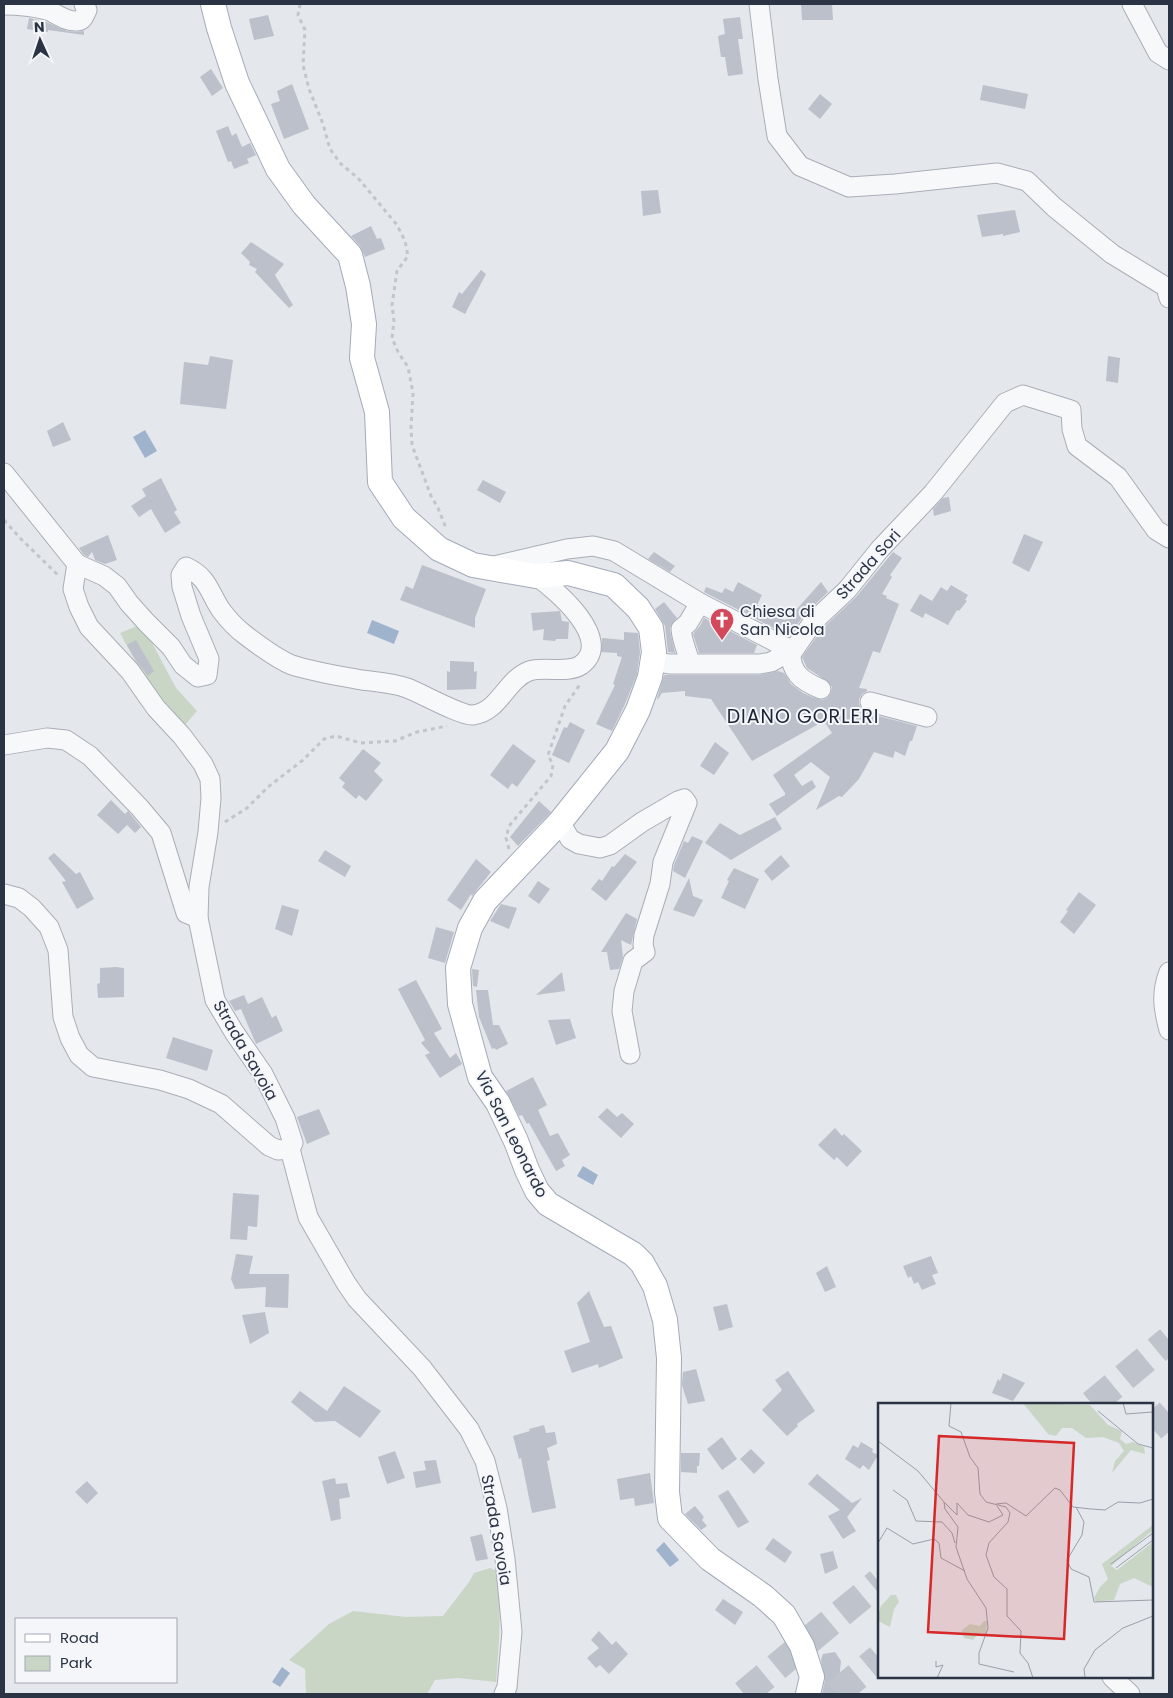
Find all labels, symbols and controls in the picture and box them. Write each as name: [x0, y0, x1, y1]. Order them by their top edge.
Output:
north arrow: [15, 15, 65, 65]
text: N: [34, 17, 45, 37]
street label: Strada Sori: [831, 524, 906, 605]
place label: Chiesa di San Nicola: [740, 600, 825, 641]
church icon: Chiesa di San Nicola: [709, 607, 735, 641]
district label: DIANO GORLERI: [727, 703, 879, 730]
street label: Strada Savoia: [208, 996, 284, 1105]
street label: Via San Leonardo: [470, 1067, 554, 1202]
inset map: [878, 1403, 1153, 1678]
street label: Strada Savoia: [475, 1473, 518, 1587]
legend: [15, 1618, 178, 1683]
text: Road: [60, 1627, 99, 1648]
text: Park: [60, 1652, 92, 1673]

